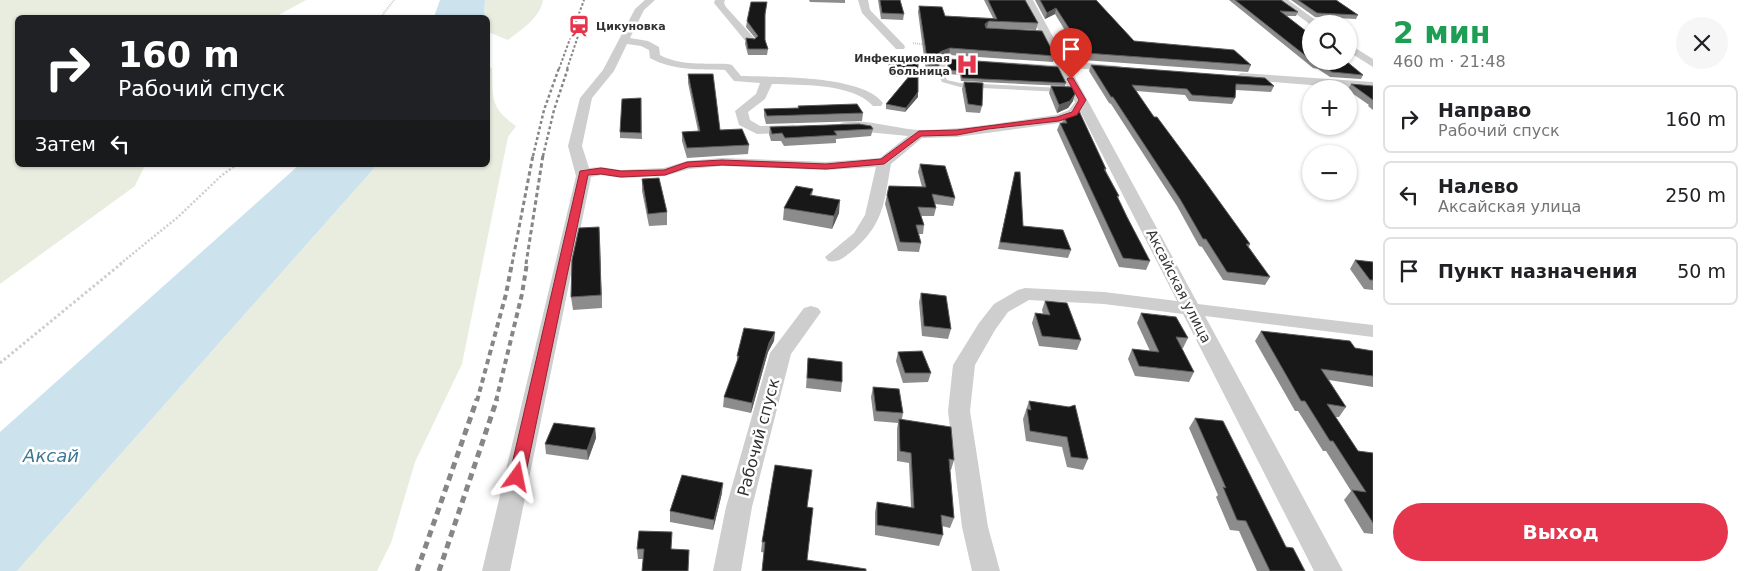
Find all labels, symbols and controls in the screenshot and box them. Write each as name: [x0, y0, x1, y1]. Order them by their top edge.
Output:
station icon: Цикуновка: [566, 13, 592, 39]
map controls: [1302, 15, 1357, 200]
button: search: [1302, 15, 1357, 70]
text: 2 мин: [1393, 15, 1491, 50]
button: close: [1676, 17, 1728, 69]
place label: Цикуновка: [596, 20, 666, 33]
pin: [1050, 28, 1092, 79]
icon: right: [35, 35, 100, 100]
text: 160 m: [118, 35, 240, 75]
icon: arrive: [1057, 35, 1085, 63]
hospital icon: Инфекционная больница: [954, 51, 980, 77]
place label: Инфекционная больница: [854, 52, 950, 78]
text: 460 m · 21:48: [1393, 52, 1506, 71]
text: Рабочий спуск: [118, 76, 285, 101]
button: +: [1302, 80, 1357, 135]
text: Направо: [1438, 99, 1531, 121]
icon: right: [1395, 105, 1423, 133]
text: 160 m: [1665, 108, 1726, 130]
text: Рабочий спуск: [1438, 121, 1560, 140]
icon: left: [106, 130, 134, 158]
text: Затем: [35, 133, 96, 155]
button: −: [1302, 145, 1357, 200]
text: Налево: [1438, 175, 1519, 197]
icon: left: [1395, 181, 1423, 209]
text: 250 m: [1665, 184, 1726, 206]
text: Аксайская улица: [1438, 197, 1581, 216]
street label: Аксайская улица: [1143, 226, 1215, 346]
icon: arrive: [1395, 257, 1423, 285]
text: Пункт назначения: [1438, 260, 1637, 282]
text: 50 m: [1677, 260, 1726, 282]
street label: Рабочий спуск: [734, 376, 783, 498]
water label: Аксай: [22, 445, 79, 466]
position arrow: [490, 450, 542, 502]
button: Выход: [1393, 503, 1728, 561]

